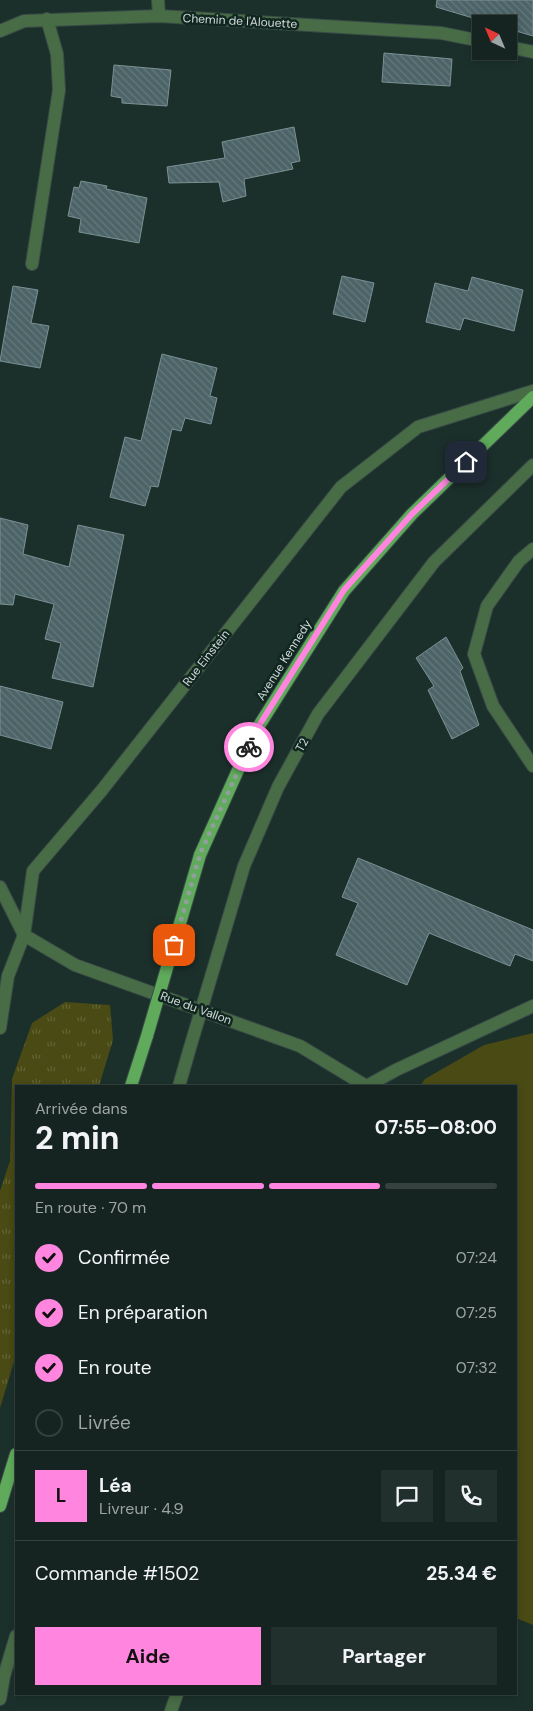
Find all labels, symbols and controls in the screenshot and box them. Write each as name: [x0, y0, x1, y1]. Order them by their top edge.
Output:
street label: Chemin de l'Alouette: [182, 10, 298, 32]
north arrow: [472, 15, 518, 60]
map controls: [472, 15, 517, 60]
pin: [445, 441, 487, 483]
icon: home: [452, 448, 480, 476]
street label: Avenue Kennedy: [253, 616, 315, 703]
street label: Rue Einstein: [179, 626, 233, 690]
courier: [224, 722, 274, 772]
icon: bike: [235, 733, 263, 761]
street label: T2: [292, 735, 312, 755]
pin: [153, 924, 195, 966]
icon: bag: [160, 931, 188, 959]
street label: Rue du Vallon: [158, 988, 234, 1028]
text: Arrivée dans: [35, 1098, 128, 1119]
text: 07:55–08:00: [375, 1115, 497, 1140]
text: 2 min: [35, 1117, 120, 1159]
text: En route · 70 m: [35, 1197, 146, 1218]
icon: check: [35, 1244, 63, 1272]
text: Confirmée: [78, 1245, 170, 1270]
text: 07:24: [456, 1247, 497, 1268]
icon: check: [35, 1299, 63, 1327]
text: En préparation: [78, 1300, 208, 1325]
text: 07:25: [456, 1302, 497, 1323]
icon: check: [35, 1354, 63, 1382]
text: En route: [78, 1355, 152, 1380]
text: 07:32: [456, 1357, 497, 1378]
text: Livrée: [78, 1410, 131, 1435]
button: chat: [381, 1470, 433, 1522]
button: phone: [445, 1470, 497, 1522]
text: Léa: [99, 1473, 132, 1498]
text: L: [56, 1483, 66, 1508]
text: Livreur · 4.9: [99, 1498, 184, 1519]
text: Commande #1502: [35, 1561, 199, 1586]
text: 25.34 €: [426, 1561, 497, 1586]
button: Aide: [35, 1627, 261, 1685]
button: Partager: [271, 1627, 497, 1685]

